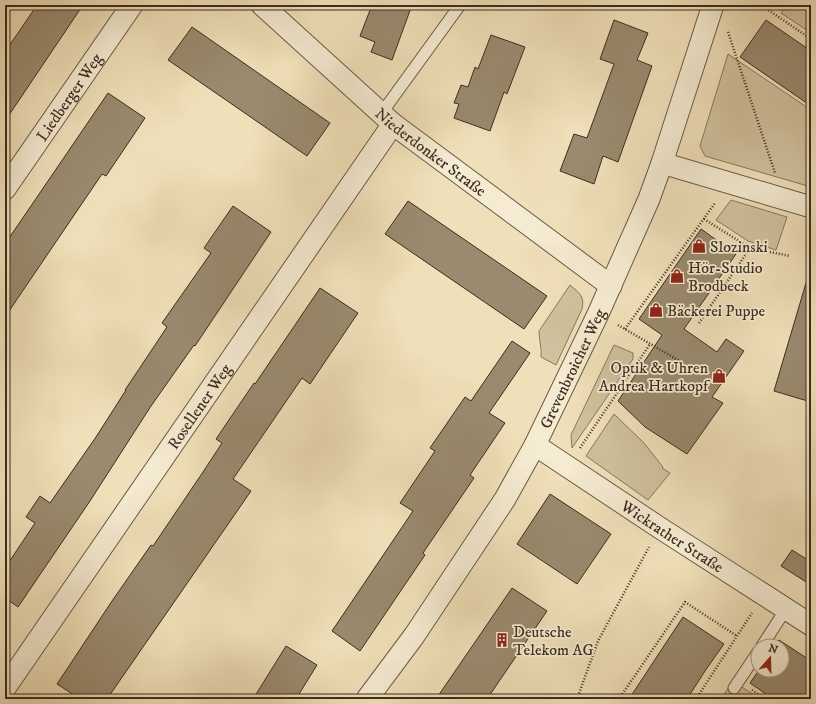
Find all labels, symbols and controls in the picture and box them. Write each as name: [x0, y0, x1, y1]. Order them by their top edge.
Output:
street label: Liedberger Weg: [32, 49, 107, 145]
street label: Niederdonker Straße: [371, 104, 490, 201]
place label: Slozinski: [710, 237, 768, 257]
shop icon: Slozinski: [691, 238, 707, 254]
place label: Hör-Studio Brodbeck: [688, 258, 763, 296]
shop icon: Hör-Studio Brodbeck: [669, 268, 685, 284]
place label: Bäckerei Puppe: [667, 301, 765, 321]
shop icon: Bäckerei Puppe: [648, 302, 664, 318]
street label: Grevenbroicher Weg: [535, 305, 610, 432]
place label: Optik & Uhren Andrea Hartkopf: [599, 358, 711, 396]
street label: Rosellener Weg: [163, 360, 236, 453]
shop icon: Optik & Uhren Andrea Hartkopf: [711, 368, 727, 384]
street label: Wickrather Straße: [616, 495, 728, 578]
place label: Deutsche Telekom AG: [513, 622, 594, 660]
building icon: Deutsche Telekom AG: [494, 632, 510, 648]
north arrow: [750, 638, 790, 678]
text: N: [766, 641, 780, 658]

